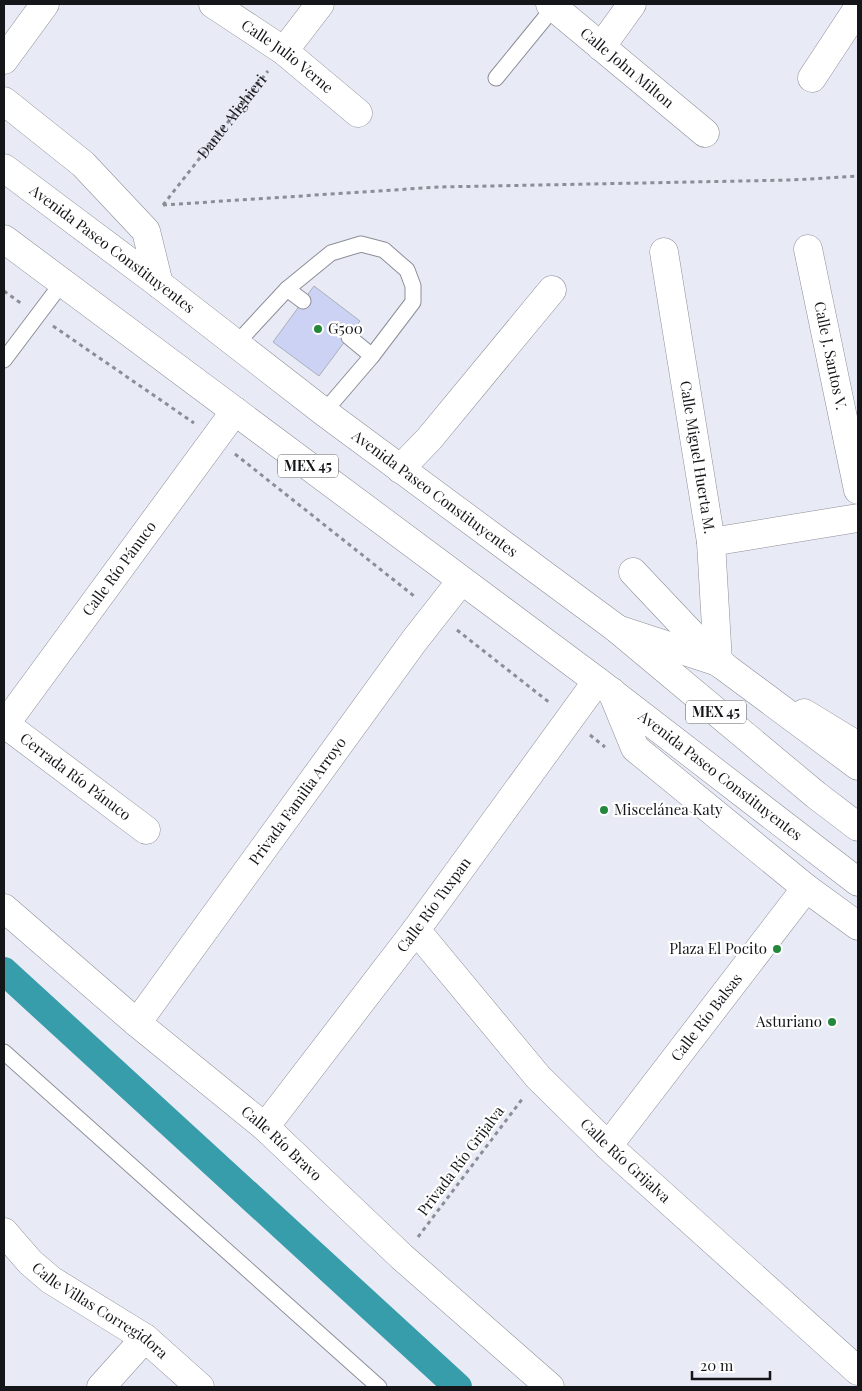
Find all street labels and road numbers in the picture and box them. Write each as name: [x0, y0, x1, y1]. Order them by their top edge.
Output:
street label: Calle Julio Verne: [238, 15, 338, 97]
street label: Calle John Milton: [576, 22, 679, 112]
street label: Dante Alighieri: [192, 70, 271, 162]
street label: Avenida Paseo Constituyentes: [25, 179, 199, 317]
street label: Calle J. Santos V.: [810, 300, 852, 411]
street label: Calle Miguel Huerta M.: [676, 379, 721, 535]
street label: Avenida Paseo Constituyentes: [347, 424, 522, 561]
road number: MEX 45: [278, 454, 338, 478]
street label: Calle Río Pánuco: [77, 517, 160, 620]
road number: MEX 45: [686, 700, 746, 724]
street label: Avenida Paseo Constituyentes: [634, 705, 807, 844]
street label: Cerrada Río Pánuco: [16, 728, 136, 824]
street label: Privada Familia Arroyo: [244, 733, 350, 869]
street label: Calle Río Tuxpan: [392, 853, 475, 956]
street label: Calle Río Balsas: [666, 969, 746, 1065]
street label: Calle Río Bravo: [238, 1101, 327, 1185]
street label: Privada Río Grijalva: [412, 1101, 508, 1219]
street label: Calle Río Grijalva: [577, 1113, 676, 1207]
street label: Calle Villas Corregidora: [28, 1257, 173, 1363]

